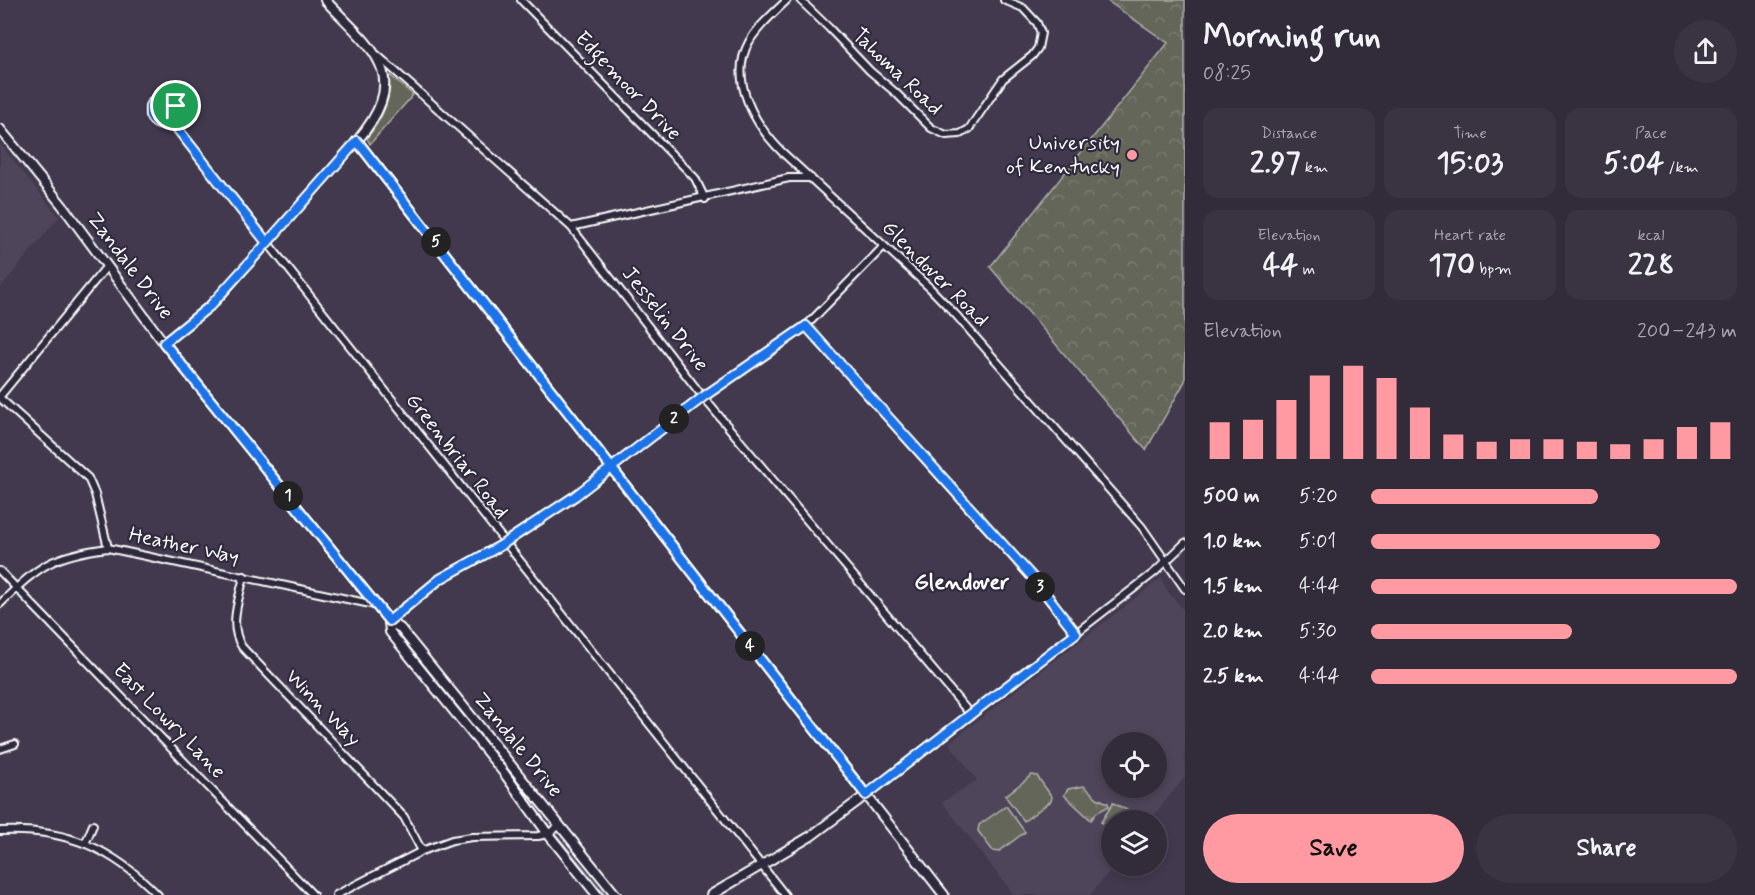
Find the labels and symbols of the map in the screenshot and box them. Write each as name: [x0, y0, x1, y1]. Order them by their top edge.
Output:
street label: Tahoma Road: [846, 22, 948, 122]
street label: Edgemoor Drive: [567, 25, 688, 148]
pin: [150, 80, 201, 131]
place label: University of Kentucky: [1006, 129, 1120, 181]
marker: University of Kentucky: [1125, 148, 1139, 162]
street label: Zandale Drive: [80, 207, 180, 325]
street label: Glendover Road: [875, 214, 995, 334]
pin: 5: [421, 227, 451, 257]
street label: Jesselin Drive: [615, 261, 715, 377]
street label: Greenbriar Road: [399, 387, 515, 525]
pin: 2: [659, 404, 689, 434]
pin: 1: [273, 481, 303, 511]
street label: Heather Way: [126, 521, 242, 571]
district label: Glendover: [914, 569, 1010, 597]
pin: 3: [1025, 572, 1055, 602]
pin: 4: [735, 631, 765, 661]
street label: East Lowry Lane: [106, 657, 232, 785]
street label: Winn Way: [279, 663, 367, 753]
street label: Zandale Drive: [467, 687, 569, 803]

